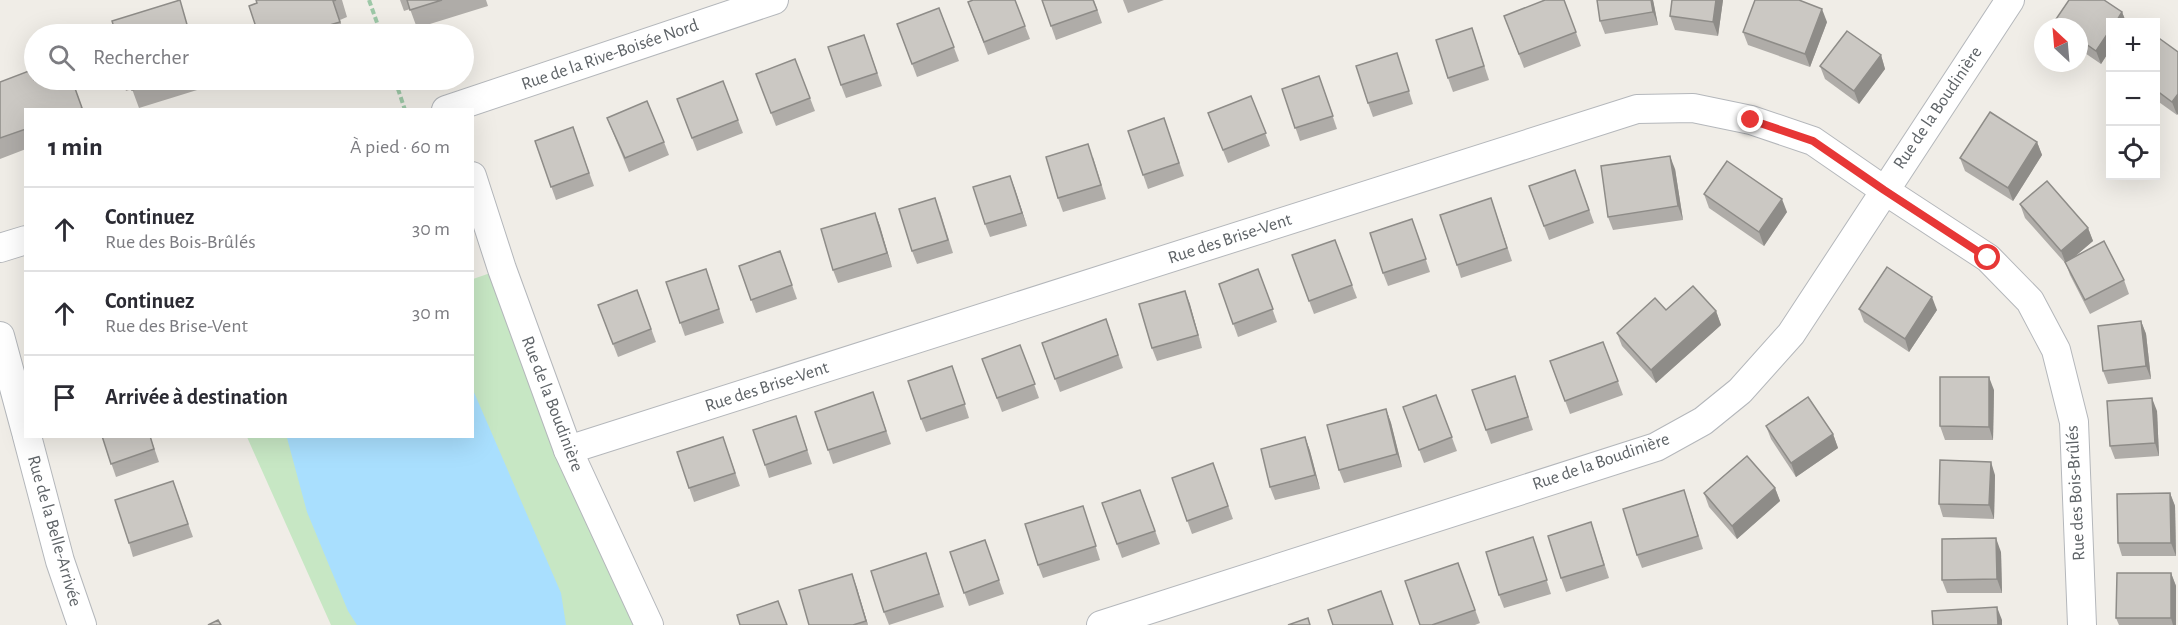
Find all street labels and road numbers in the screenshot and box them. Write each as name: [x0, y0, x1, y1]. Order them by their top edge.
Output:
street label: Rue de la Rive-Boisée Nord: [519, 16, 701, 94]
street label: Rue de la Boudinière: [1890, 43, 1986, 173]
street label: Rue des Brise-Vent: [1166, 210, 1294, 267]
street label: Rue de la Boudinière: [518, 334, 586, 474]
street label: Rue des Brise-Vent: [703, 358, 831, 415]
street label: Rue des Bois-Brûlés: [2063, 425, 2089, 561]
street label: Rue de la Boudinière: [1530, 430, 1672, 494]
street label: Rue de la Belle-Arrivée: [24, 453, 84, 609]

